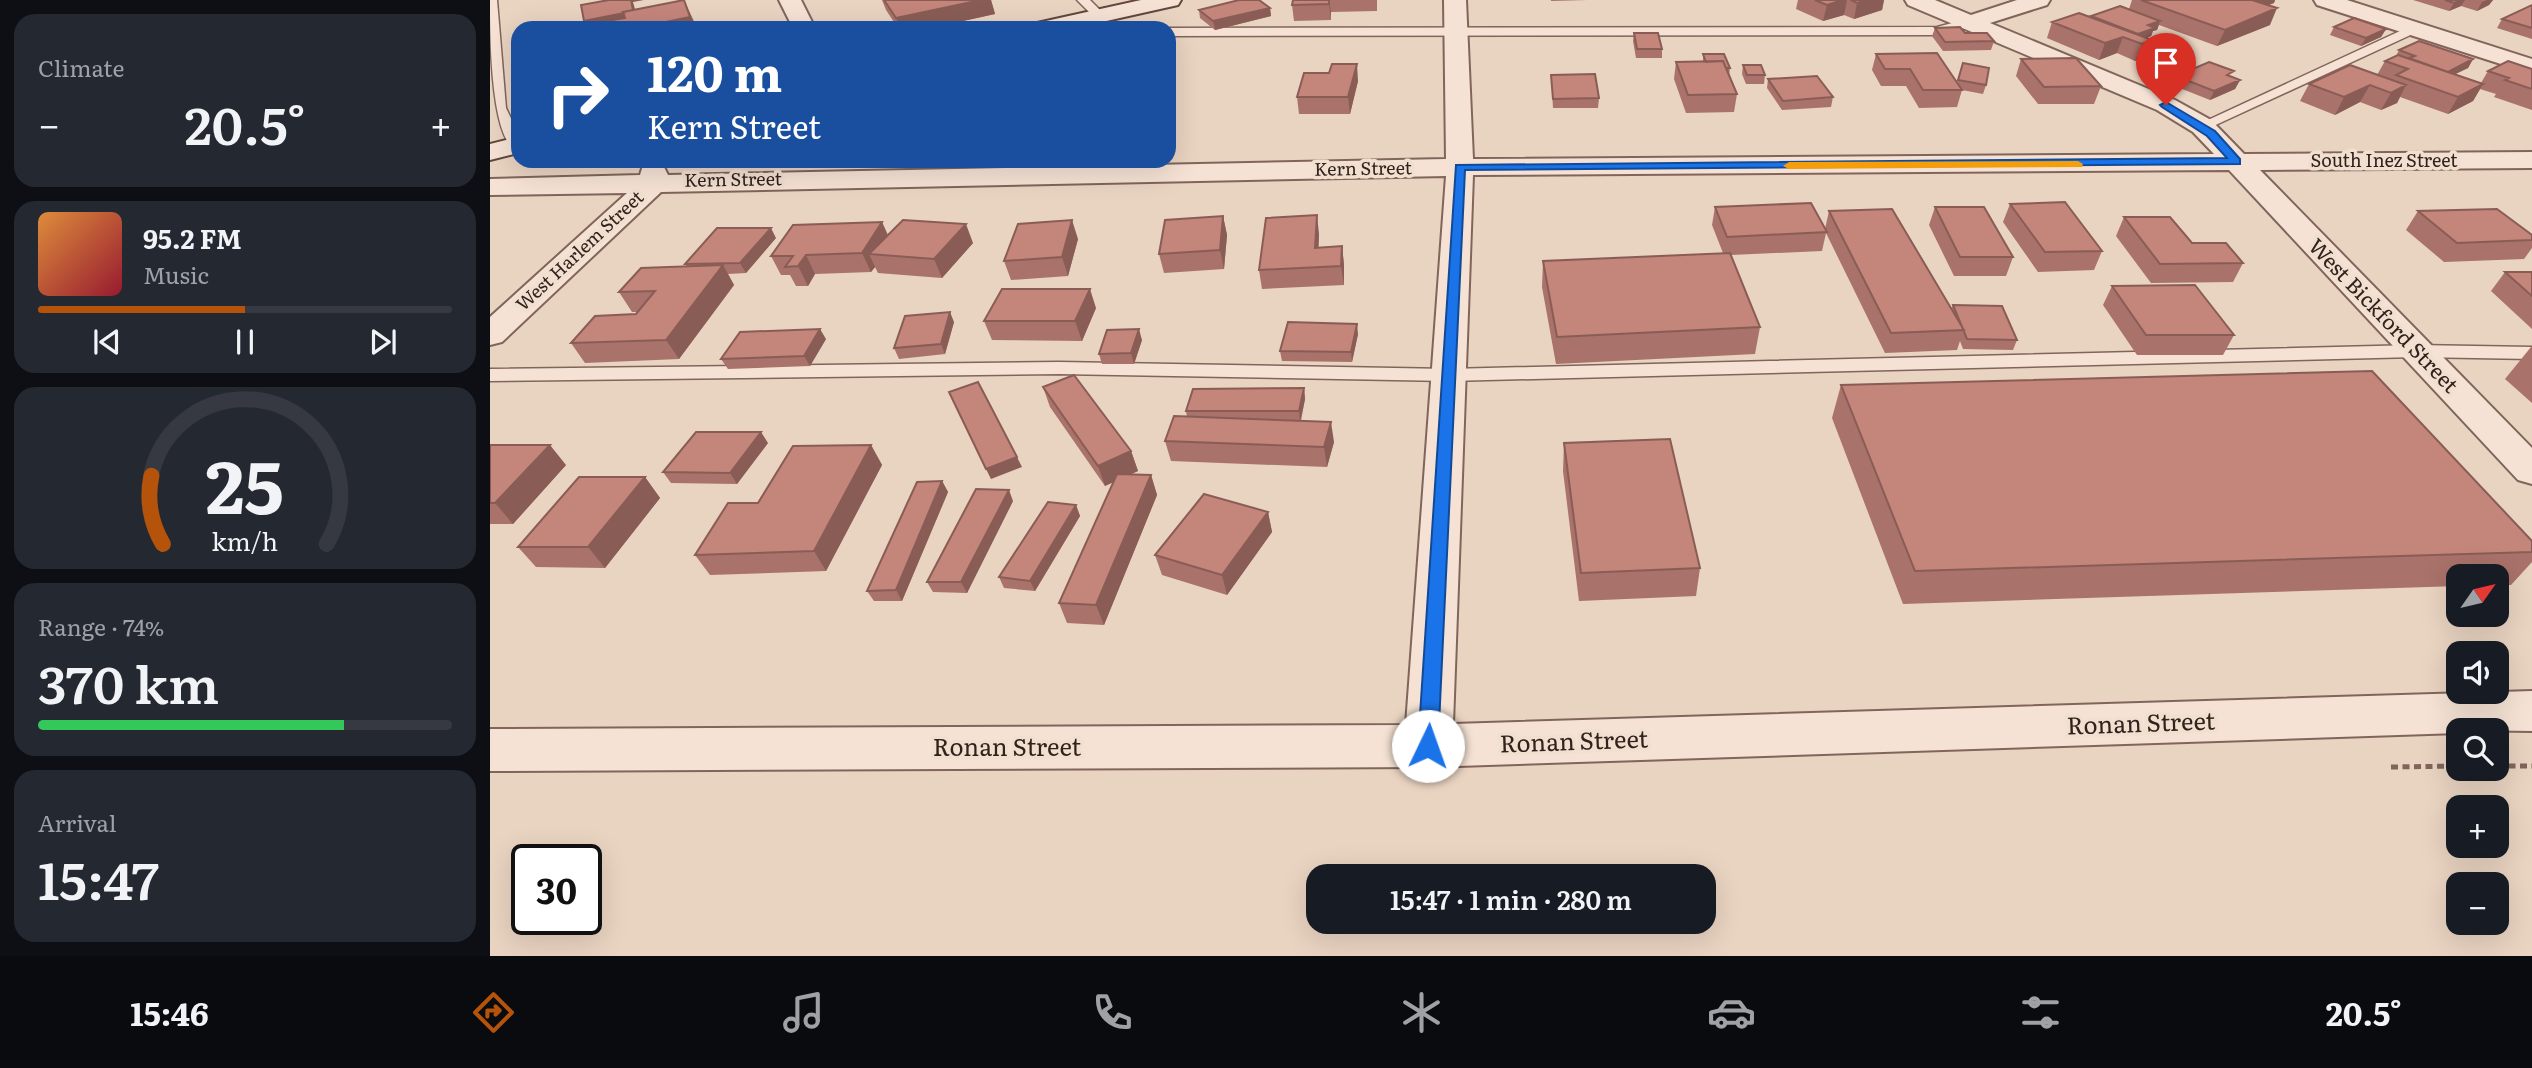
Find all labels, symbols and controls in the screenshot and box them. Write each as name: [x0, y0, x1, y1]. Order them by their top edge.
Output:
pin: [2136, 33, 2196, 105]
text: 120 m: [647, 34, 782, 107]
icon: arrive: [2147, 44, 2185, 82]
icon: right: [532, 49, 623, 140]
text: Climate: [38, 50, 124, 84]
text: 20.5°: [184, 84, 306, 161]
text: −: [38, 94, 60, 151]
text: +: [430, 94, 452, 151]
text: Kern Street: [647, 101, 821, 149]
street label: South Inez Street: [2310, 146, 2458, 173]
street label: Kern Street: [1314, 153, 1413, 182]
street label: Kern Street: [684, 164, 783, 193]
street label: West Harlem Street: [509, 183, 650, 316]
text: 95.2 FM: [143, 218, 242, 257]
street label: West Bickford Street: [2303, 230, 2467, 399]
text: Music: [143, 257, 209, 291]
icon: previous: [88, 323, 126, 361]
icon: pause: [226, 323, 264, 361]
icon: next: [364, 323, 402, 361]
text: 25: [206, 428, 284, 536]
text: km/h: [212, 522, 278, 559]
north arrow: [2446, 564, 2510, 626]
map controls: [2446, 564, 2509, 935]
text: Range · 74%: [38, 609, 164, 643]
button: sound: [2446, 641, 2509, 704]
text: 370 km: [38, 643, 219, 720]
street label: Ronan Street: [2066, 701, 2216, 742]
position arrow: [1391, 709, 1465, 783]
button: search: [2446, 718, 2509, 781]
street label: Ronan Street: [1499, 719, 1649, 760]
street label: Ronan Street: [933, 728, 1082, 763]
button: +: [2446, 795, 2509, 858]
text: Arrival: [38, 805, 117, 839]
text: 15:47: [38, 839, 159, 916]
speed limit sign: 30: [511, 844, 602, 935]
button: −: [2446, 872, 2509, 935]
text: 15:47 · 1 min · 280 m: [1390, 879, 1632, 918]
text: 15:46: [130, 988, 209, 1036]
icon: directions: [469, 988, 518, 1037]
icon: music: [779, 988, 828, 1037]
icon: phone: [1088, 988, 1137, 1037]
icon: climate: [1397, 988, 1446, 1037]
icon: car: [1707, 988, 1756, 1037]
icon: filters: [2016, 988, 2065, 1037]
text: 20.5°: [2326, 988, 2402, 1036]

